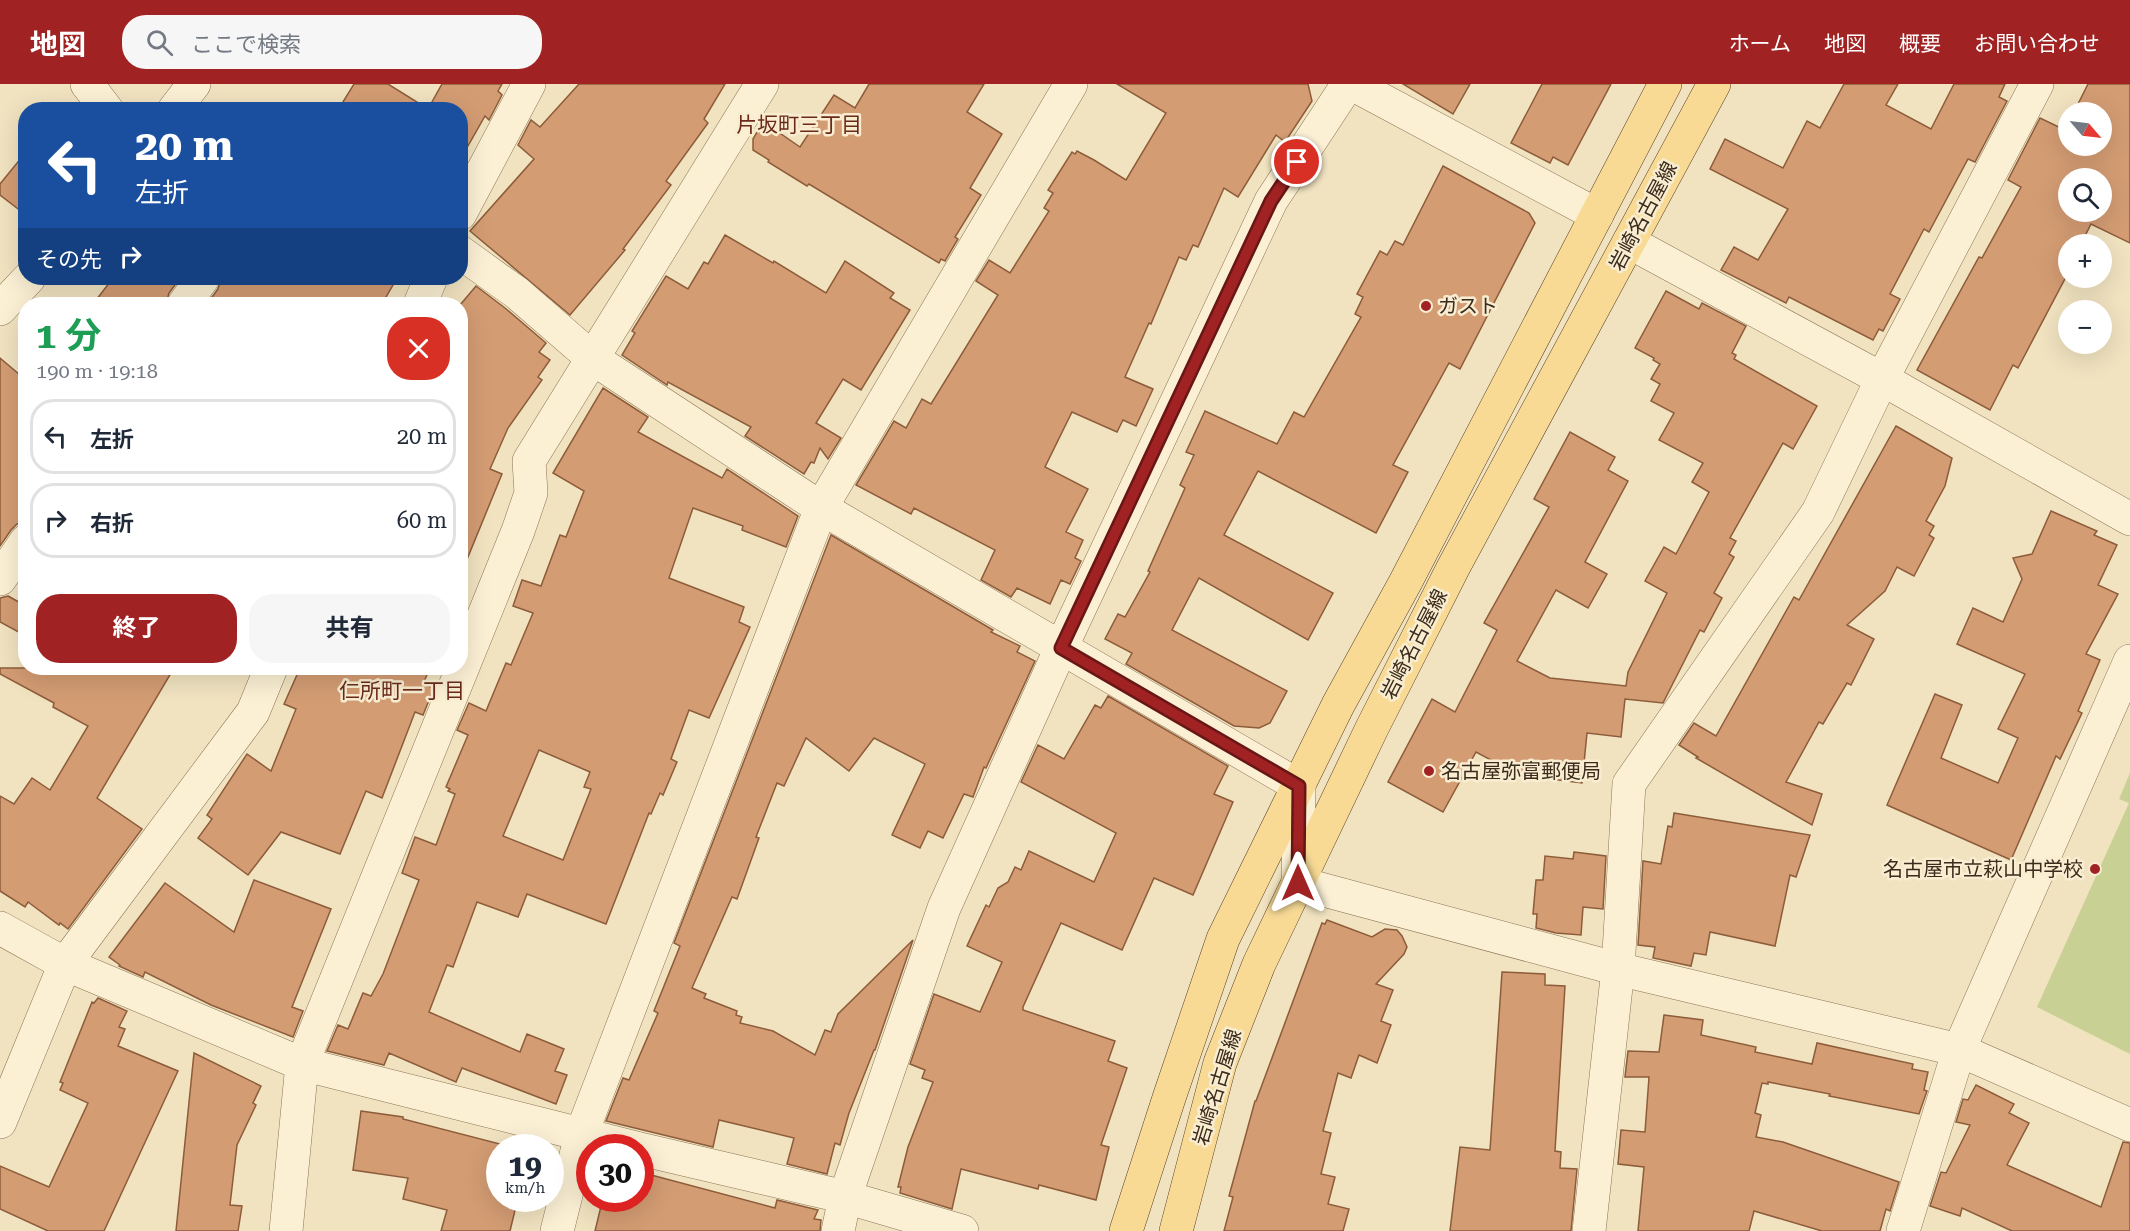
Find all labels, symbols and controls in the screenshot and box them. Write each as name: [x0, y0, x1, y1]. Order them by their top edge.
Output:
search box: [122, 15, 542, 69]
icon: search: [143, 26, 176, 59]
text: 地図: [30, 28, 86, 61]
text: ここで検索: [191, 32, 301, 57]
text: ホーム: [1729, 32, 1791, 56]
text: 地図: [1824, 32, 1866, 56]
text: 概要: [1899, 32, 1941, 56]
text: お問い合わせ: [1974, 32, 2100, 56]
north arrow: [2058, 102, 2112, 156]
map controls: [2058, 102, 2112, 354]
district label: 片坂町三丁目: [736, 113, 862, 137]
text: 20 m: [135, 121, 233, 170]
icon: left: [36, 126, 114, 204]
pin: [1271, 136, 1322, 187]
icon: arrive: [1280, 145, 1313, 178]
street label: 岩崎名古屋線: [1604, 157, 1682, 275]
button: search: [2058, 168, 2112, 222]
text: 左折: [135, 177, 189, 209]
button: +: [2058, 234, 2112, 288]
icon: right: [114, 240, 147, 273]
text: その先: [36, 247, 102, 272]
place label: ガスト: [1438, 294, 1498, 318]
marker: ガスト: [1419, 299, 1433, 313]
button: −: [2058, 300, 2112, 354]
text: 1 分: [36, 315, 101, 357]
button: close: [387, 317, 450, 380]
text: 190 m · 19:18: [36, 359, 158, 383]
icon: left: [39, 420, 72, 453]
text: 20 m: [397, 424, 447, 449]
text: 左折: [90, 427, 134, 452]
icon: right: [39, 504, 72, 537]
text: 60 m: [397, 508, 447, 533]
text: 右折: [90, 511, 134, 536]
street label: 岩崎名古屋線: [1376, 585, 1452, 703]
button: 終了: [36, 594, 237, 663]
button: 共有: [249, 594, 450, 663]
district label: 仁所町一丁目: [339, 679, 465, 703]
place label: 名古屋弥富郵便局: [1441, 759, 1601, 783]
marker: 名古屋弥富郵便局: [1422, 764, 1436, 778]
position arrow: [1266, 851, 1330, 915]
place label: 名古屋市立萩山中学校: [1883, 857, 2083, 881]
marker: 名古屋市立萩山中学校: [2088, 862, 2102, 876]
street label: 岩崎名古屋線: [1188, 1026, 1246, 1148]
speed limit sign: 30: [576, 1134, 654, 1212]
text: 19: [508, 1148, 542, 1183]
text: km/h: [505, 1179, 545, 1197]

